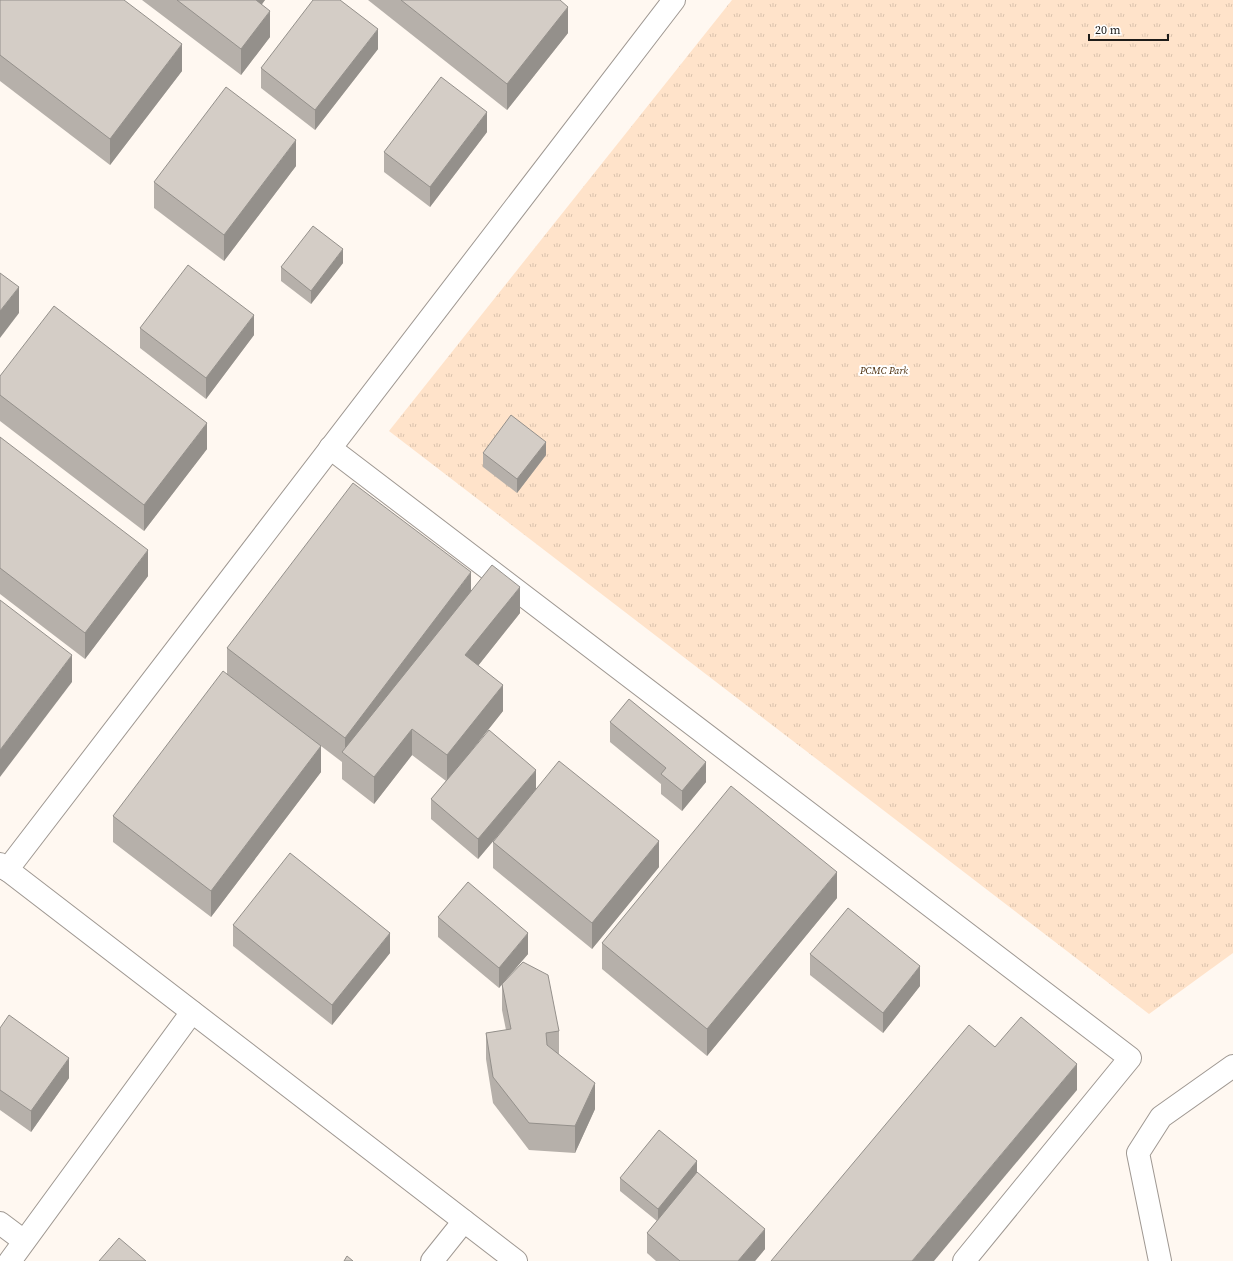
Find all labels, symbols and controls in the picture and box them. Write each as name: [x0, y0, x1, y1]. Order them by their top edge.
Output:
scale bar: [1089, 16, 1168, 42]
text: 20 m: [1095, 22, 1121, 38]
park label: PCMC Park: [859, 364, 908, 377]

